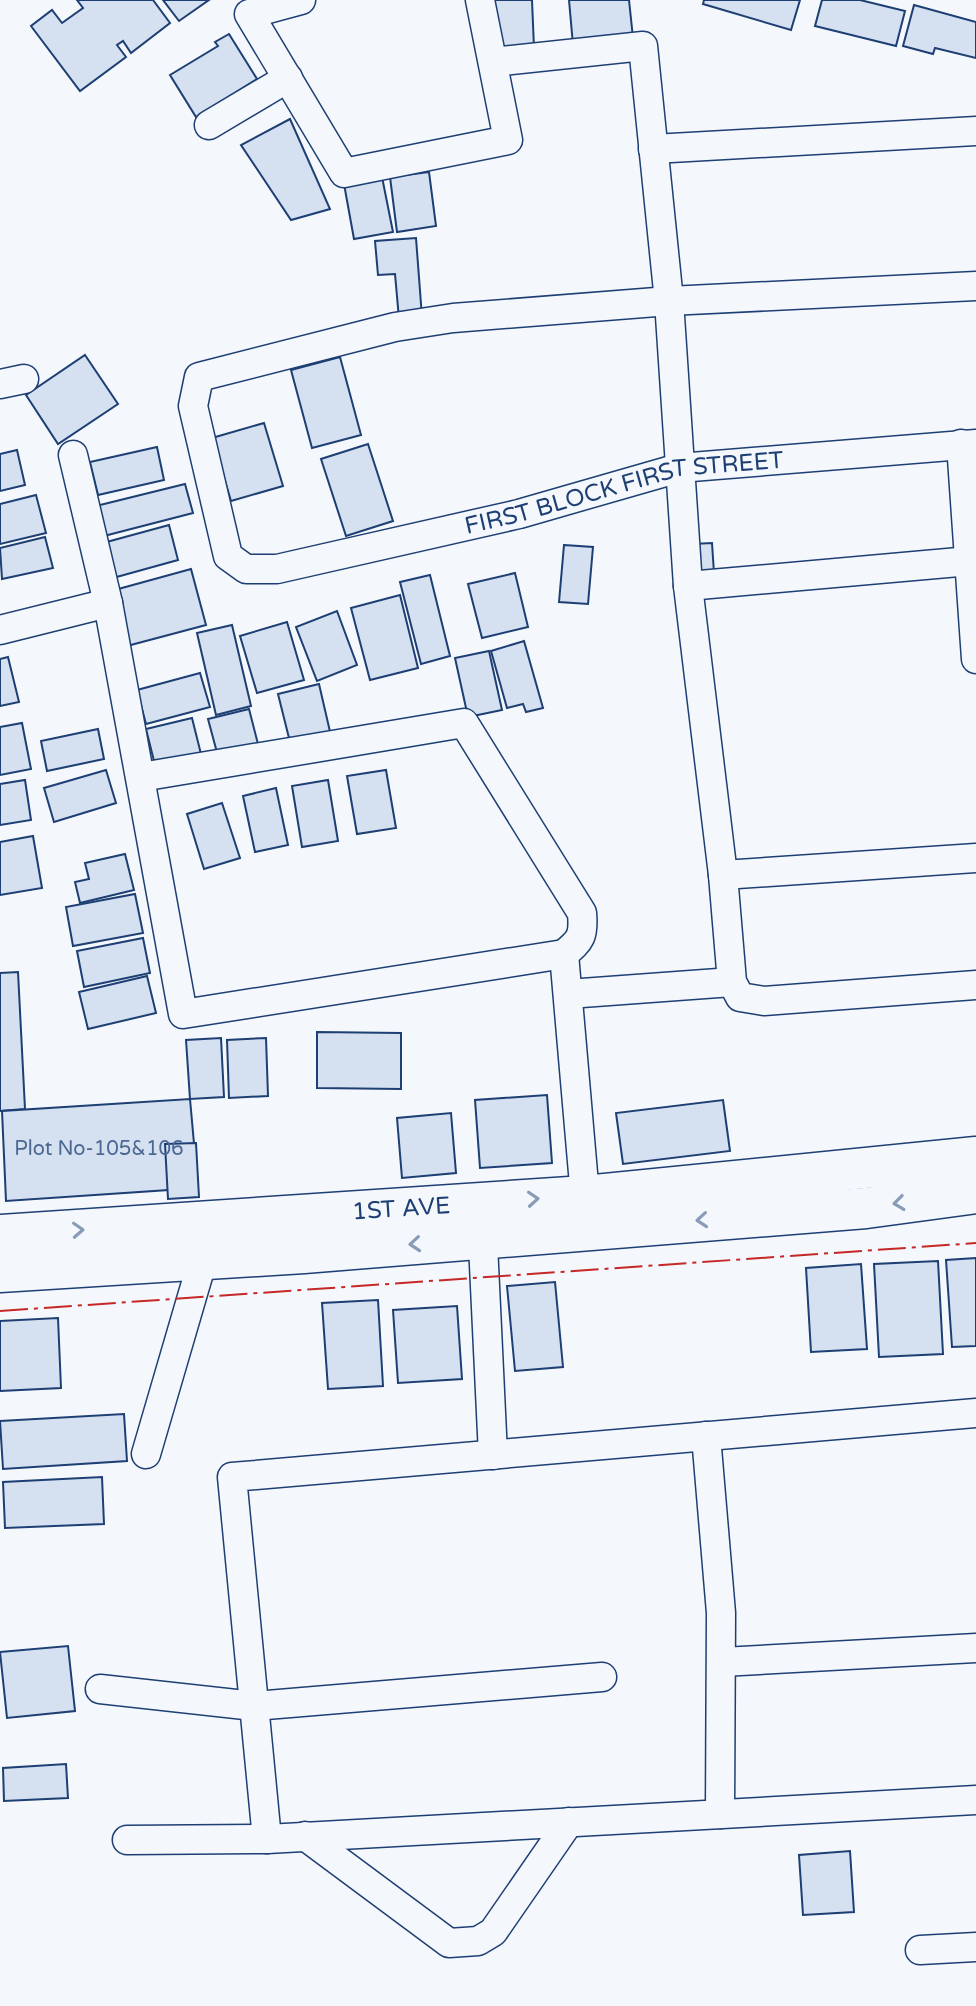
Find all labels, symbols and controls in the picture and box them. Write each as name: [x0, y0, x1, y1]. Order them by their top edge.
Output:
street label: FIRST BLOCK FIRST STREET: [462, 445, 785, 540]
house number: Plot No-105&106: [14, 1137, 184, 1161]
street label: 1ST AVE: [351, 1191, 451, 1226]
one-way arrow: [527, 1191, 540, 1208]
one-way arrow: [892, 1195, 905, 1212]
one-way arrow: [695, 1211, 708, 1228]
one-way arrow: [72, 1222, 85, 1239]
one-way arrow: [408, 1235, 421, 1252]

